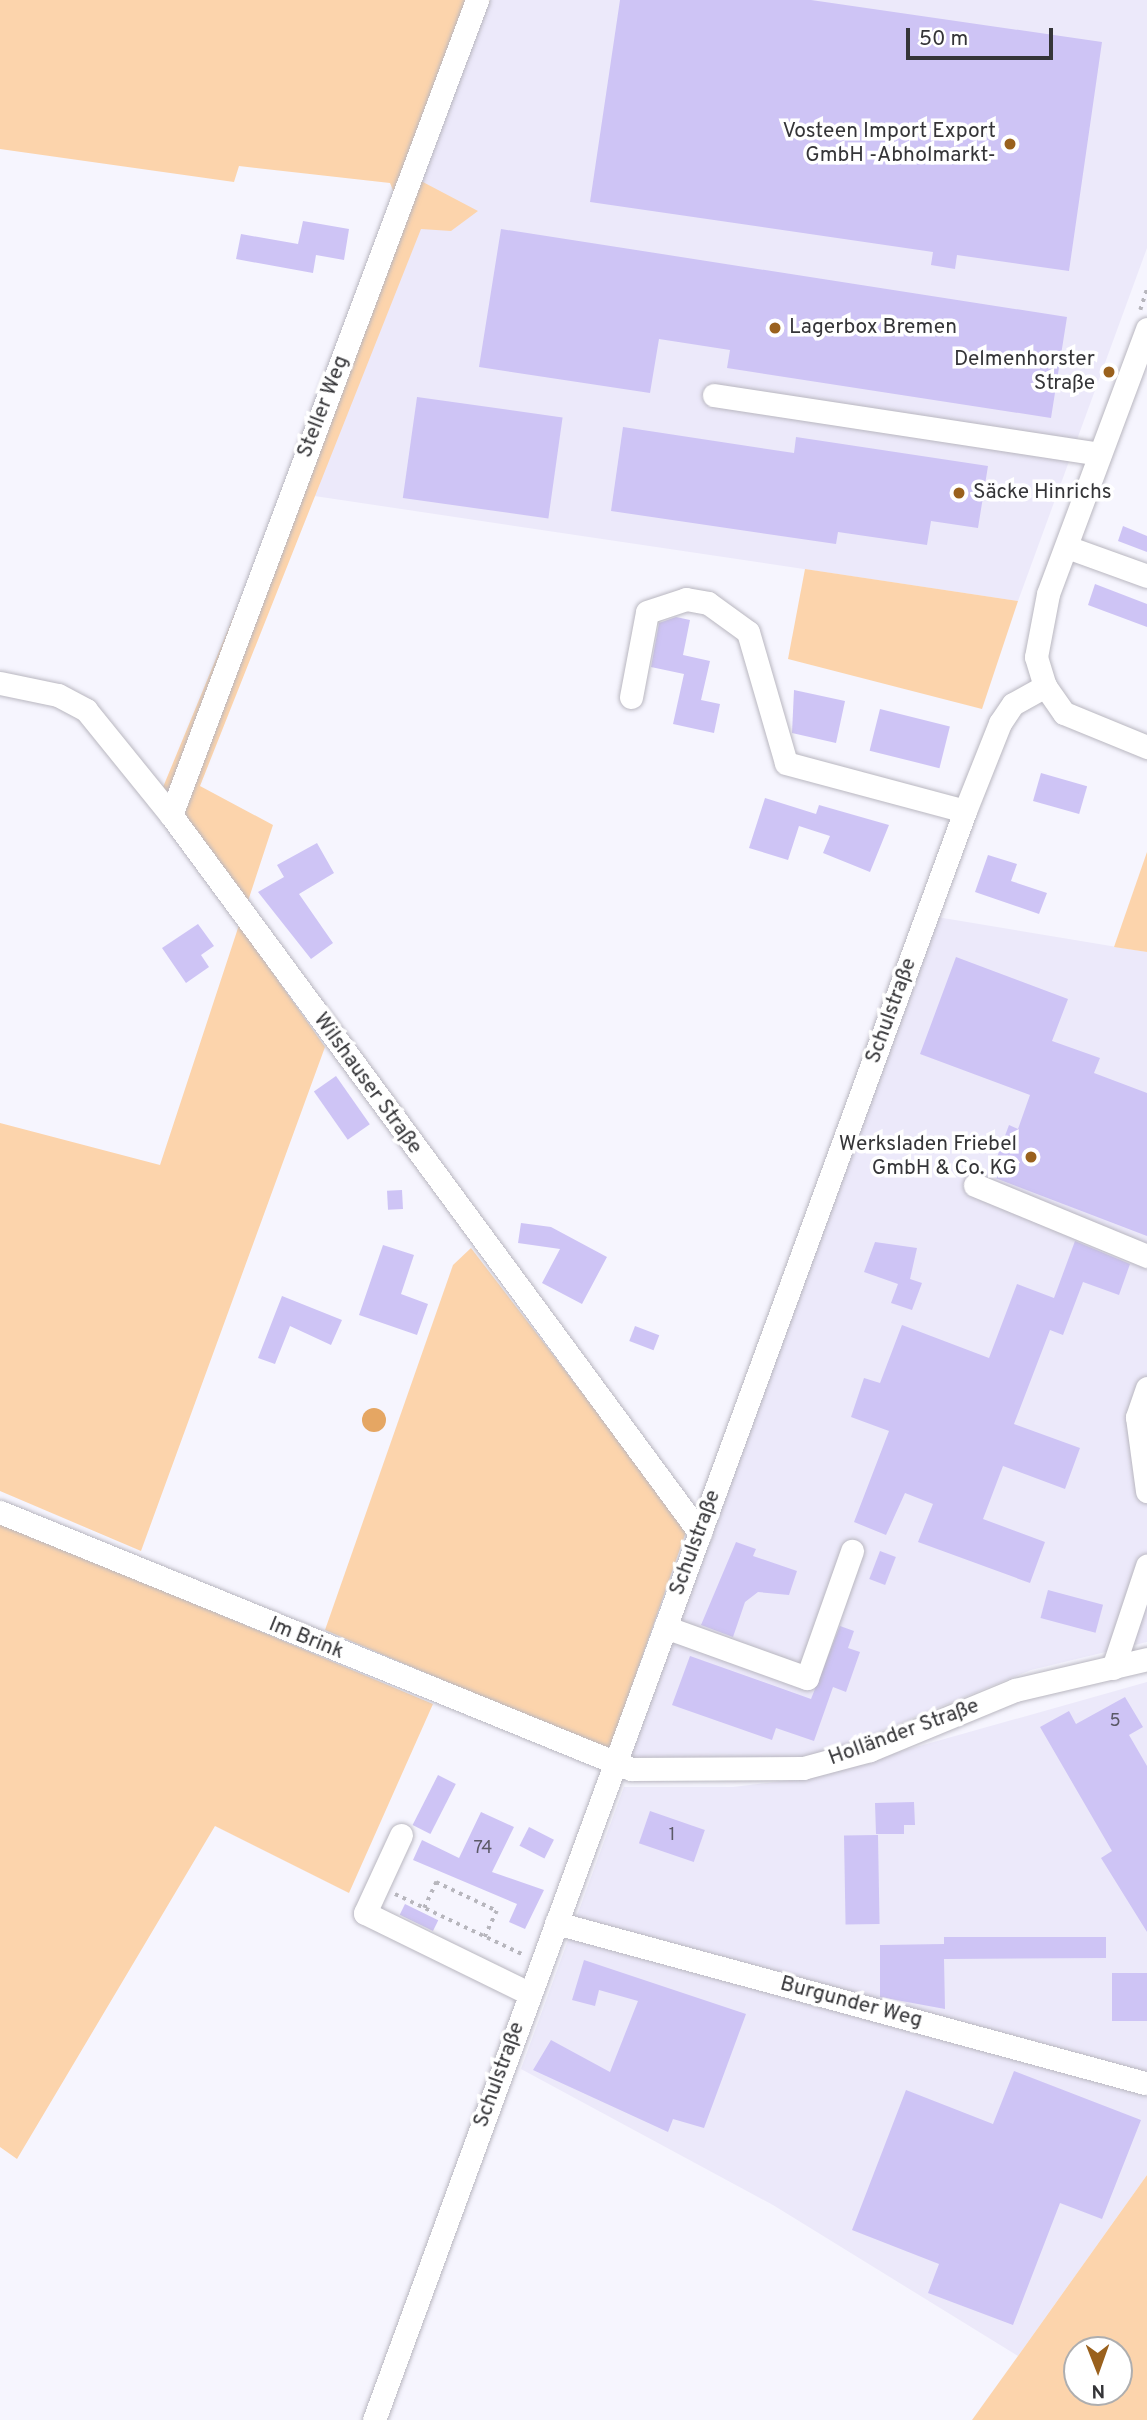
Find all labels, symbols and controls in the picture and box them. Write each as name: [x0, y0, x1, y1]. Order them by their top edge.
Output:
scale bar: [909, 14, 1056, 58]
text: 50 m: [919, 26, 968, 53]
place label: Vosteen Import Export GmbH -Abholmarkt-: [783, 119, 996, 169]
marker: Vosteen Import Export GmbH -Abholmarkt-: [1002, 136, 1018, 152]
place label: Lagerbox Bremen: [789, 315, 957, 341]
marker: Lagerbox Bremen: [767, 320, 783, 336]
place label: Delmenhorster Straße: [954, 347, 1095, 397]
street label: Steller Weg: [293, 352, 355, 462]
marker: Delmenhorster Straße: [1101, 364, 1117, 380]
place label: Säcke Hinrichs: [973, 480, 1112, 506]
marker: Säcke Hinrichs: [951, 485, 967, 501]
street label: Schulstraße: [861, 955, 923, 1067]
street label: Wilshauser Straße: [307, 1008, 427, 1160]
place label: Werksladen Friebel GmbH & Co. KG: [839, 1132, 1017, 1182]
marker: Werksladen Friebel GmbH & Co. KG: [1023, 1149, 1039, 1165]
street label: Schulstraße: [665, 1487, 727, 1599]
street label: Im Brink: [265, 1613, 347, 1665]
street label: Holländer Straße: [825, 1694, 983, 1772]
house number: 5: [1109, 1711, 1121, 1733]
house number: 1: [669, 1825, 675, 1847]
house number: 74: [474, 1838, 492, 1860]
street label: Burgunder Weg: [777, 1972, 925, 2034]
street label: Schulstraße: [469, 2019, 531, 2131]
north arrow: [1063, 2336, 1133, 2406]
text: N: [1091, 2378, 1105, 2402]

